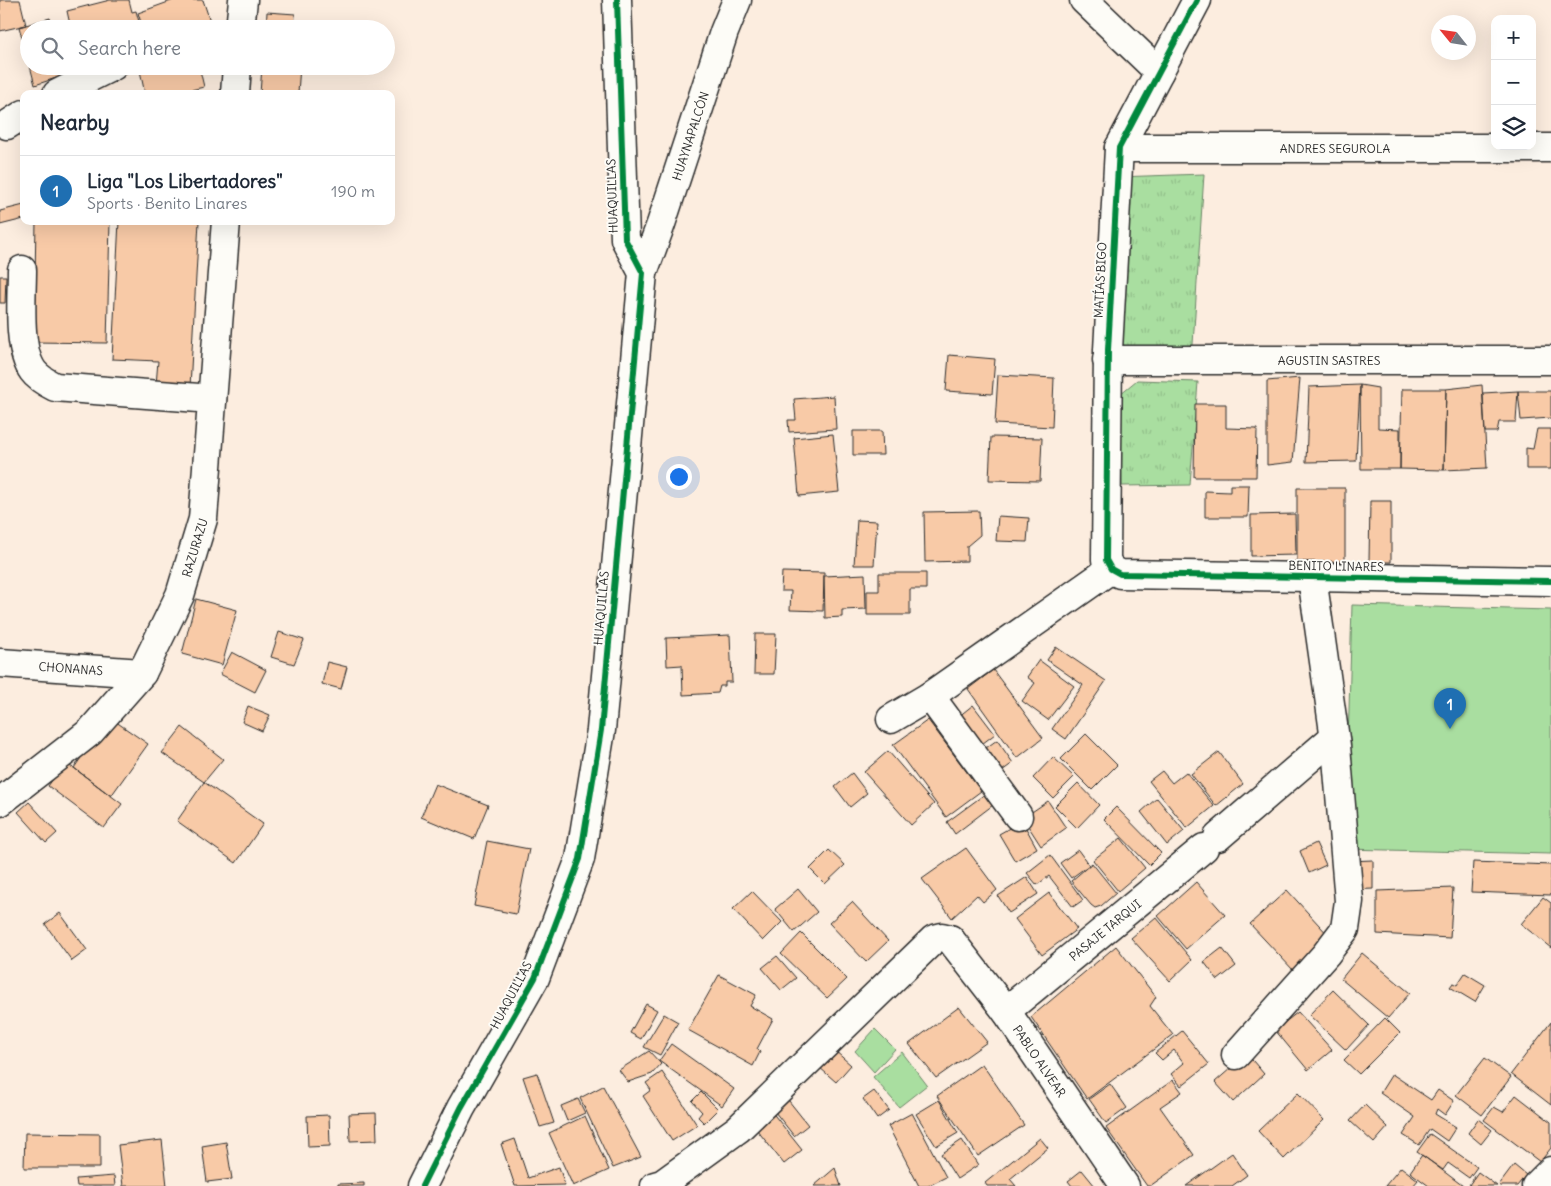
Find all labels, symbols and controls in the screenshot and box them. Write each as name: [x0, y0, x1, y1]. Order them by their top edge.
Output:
north arrow: [1431, 15, 1476, 60]
map controls: [1491, 15, 1536, 150]
button: +: [1491, 15, 1536, 60]
search box: [20, 20, 395, 75]
icon: search: [38, 34, 66, 62]
text: Search here: [78, 36, 181, 60]
button: −: [1491, 60, 1536, 105]
street label: HUAYNAPALCÓN: [668, 89, 711, 182]
button: layers: [1491, 105, 1536, 150]
text: Nearby: [40, 109, 110, 136]
street label: ANDRES SEGUROLA: [1280, 141, 1390, 156]
street label: HUAQUILLAS: [603, 158, 621, 233]
text: Liga "Los Libertadores": [87, 169, 283, 193]
text: 1: [53, 181, 59, 201]
text: 190 m: [331, 181, 375, 201]
text: Sports · Benito Linares: [87, 193, 247, 213]
street label: MATÍAS BIGO: [1091, 241, 1109, 319]
street label: AGUSTIN SASTRES: [1278, 353, 1381, 368]
your location: [666, 464, 692, 490]
street label: RAZURAZU: [178, 516, 210, 579]
street label: BENITO LINARES: [1288, 558, 1384, 574]
street label: HUAQUILLAS: [590, 570, 612, 646]
street label: CHONANAS: [38, 658, 104, 678]
pin: 1: [1434, 688, 1466, 729]
street label: PASAJE TARQUI: [1066, 896, 1144, 964]
street label: HUAQUILLAS: [487, 958, 535, 1031]
street label: PABLO ALVEAR: [1010, 1022, 1070, 1100]

